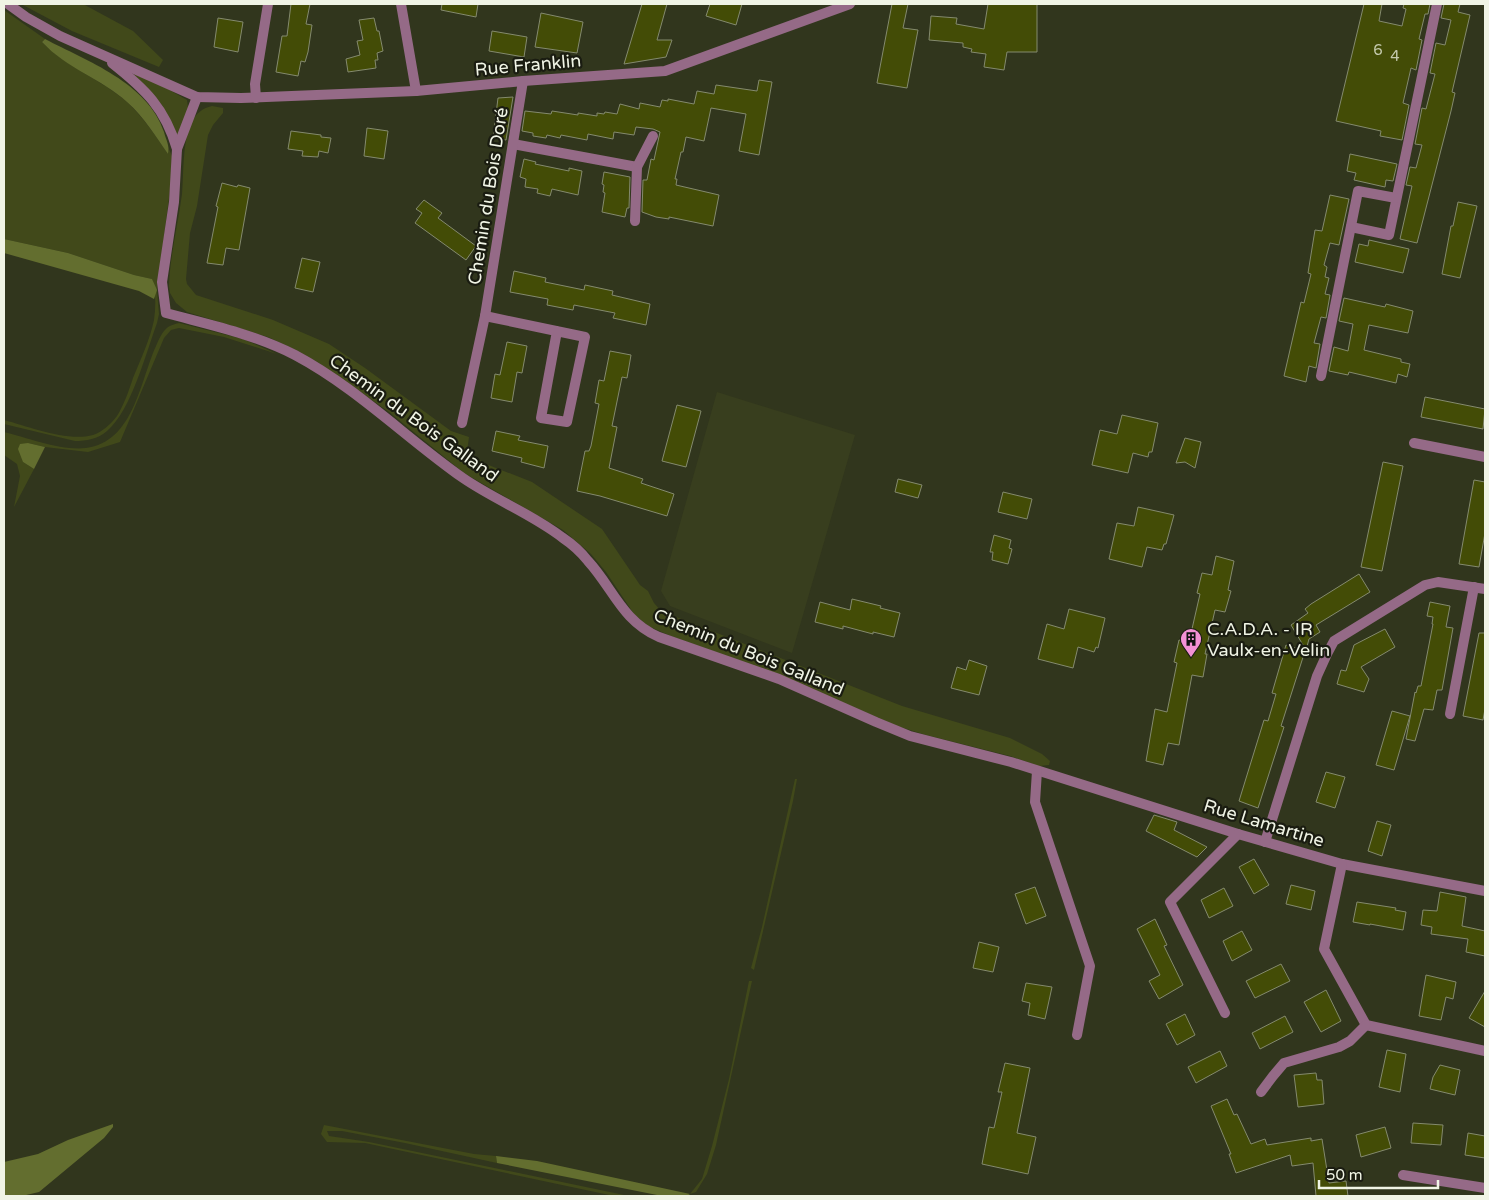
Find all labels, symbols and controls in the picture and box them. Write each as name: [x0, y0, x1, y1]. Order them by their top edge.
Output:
house number: 6: [1373, 41, 1383, 59]
house number: 4: [1390, 47, 1400, 65]
street label: Rue Franklin: [474, 49, 582, 81]
street label: Chemin du Bois Doré: [463, 106, 513, 286]
street label: Chemin du Bois Galland: [325, 349, 503, 487]
street label: Chemin du Bois Galland: [650, 604, 848, 700]
place label: C.A.D.A. - IR Vaulx-en-Velin: [1207, 618, 1330, 661]
building icon: C.A.D.A. - IR Vaulx-en-Velin: [1179, 627, 1203, 658]
street label: Rue Lamartine: [1201, 794, 1327, 852]
scale bar: [1319, 1158, 1438, 1190]
text: 50 m: [1326, 1166, 1363, 1184]

